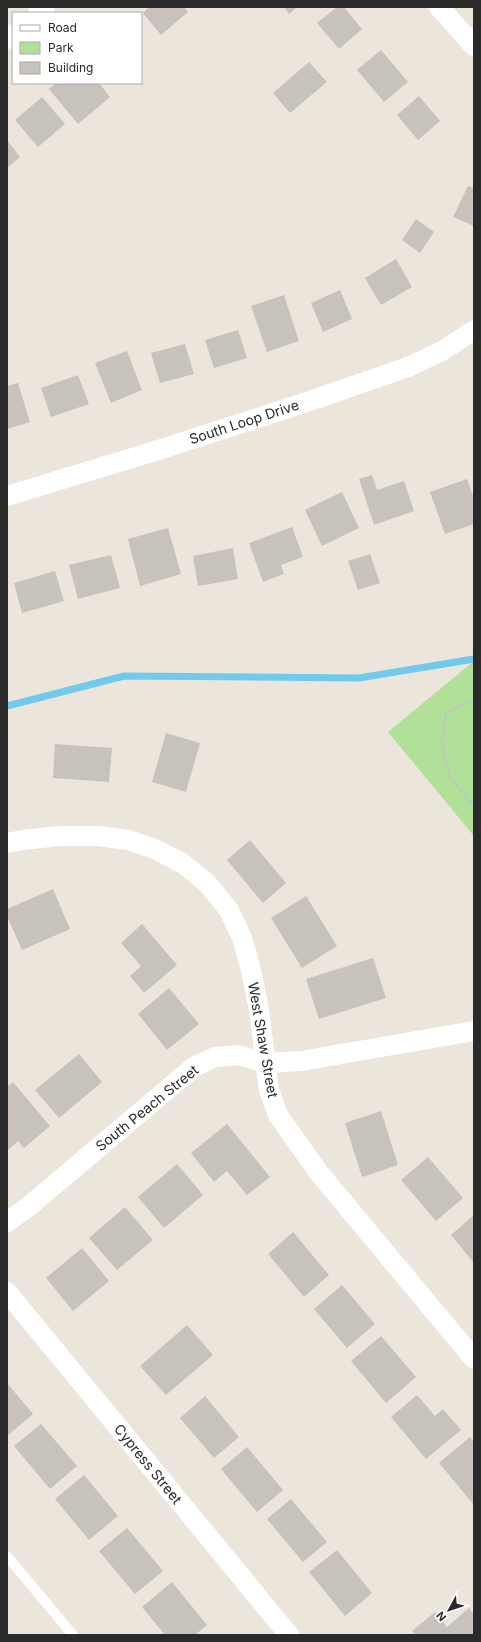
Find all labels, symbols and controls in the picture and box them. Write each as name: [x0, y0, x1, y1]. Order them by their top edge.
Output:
legend: [12, 12, 142, 84]
text: Road: [48, 20, 77, 35]
text: Park: [48, 40, 74, 55]
text: Building: [48, 60, 93, 75]
street label: South Loop Drive: [187, 396, 301, 447]
street label: West Shaw Street: [245, 981, 282, 1099]
street label: South Peach Street: [92, 1061, 202, 1154]
street label: Cypress Street: [111, 1420, 186, 1507]
north arrow: [429, 1590, 469, 1630]
text: N: [433, 1609, 449, 1624]

